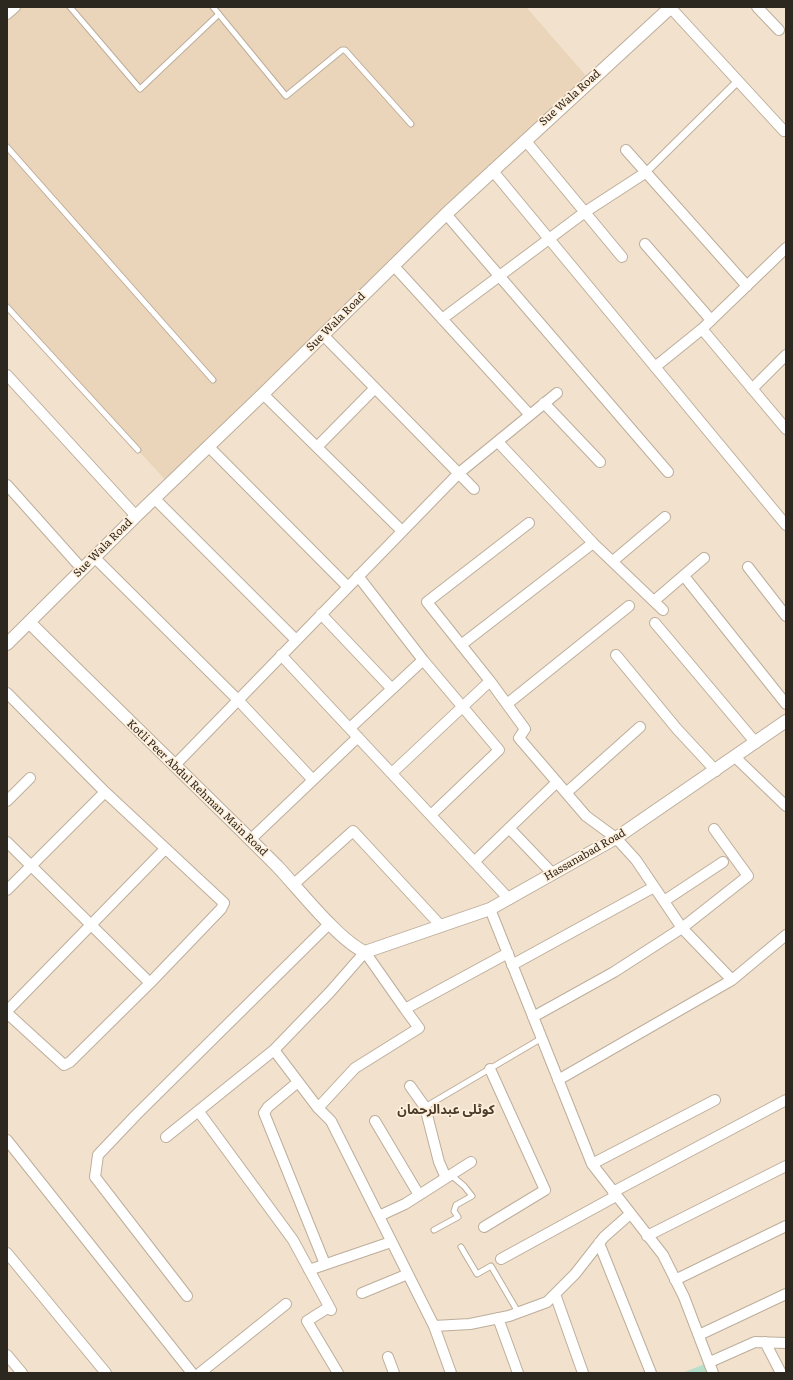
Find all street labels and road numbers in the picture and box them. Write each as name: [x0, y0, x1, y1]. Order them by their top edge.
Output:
street label: Sue Wala Road: [537, 67, 603, 129]
street label: Sue Wala Road: [304, 290, 368, 354]
street label: Sue Wala Road: [71, 516, 135, 580]
street label: Kotli Peer Abdul Rehman Main Road: [124, 717, 270, 859]
street label: Hassanabad Road: [542, 826, 628, 884]

